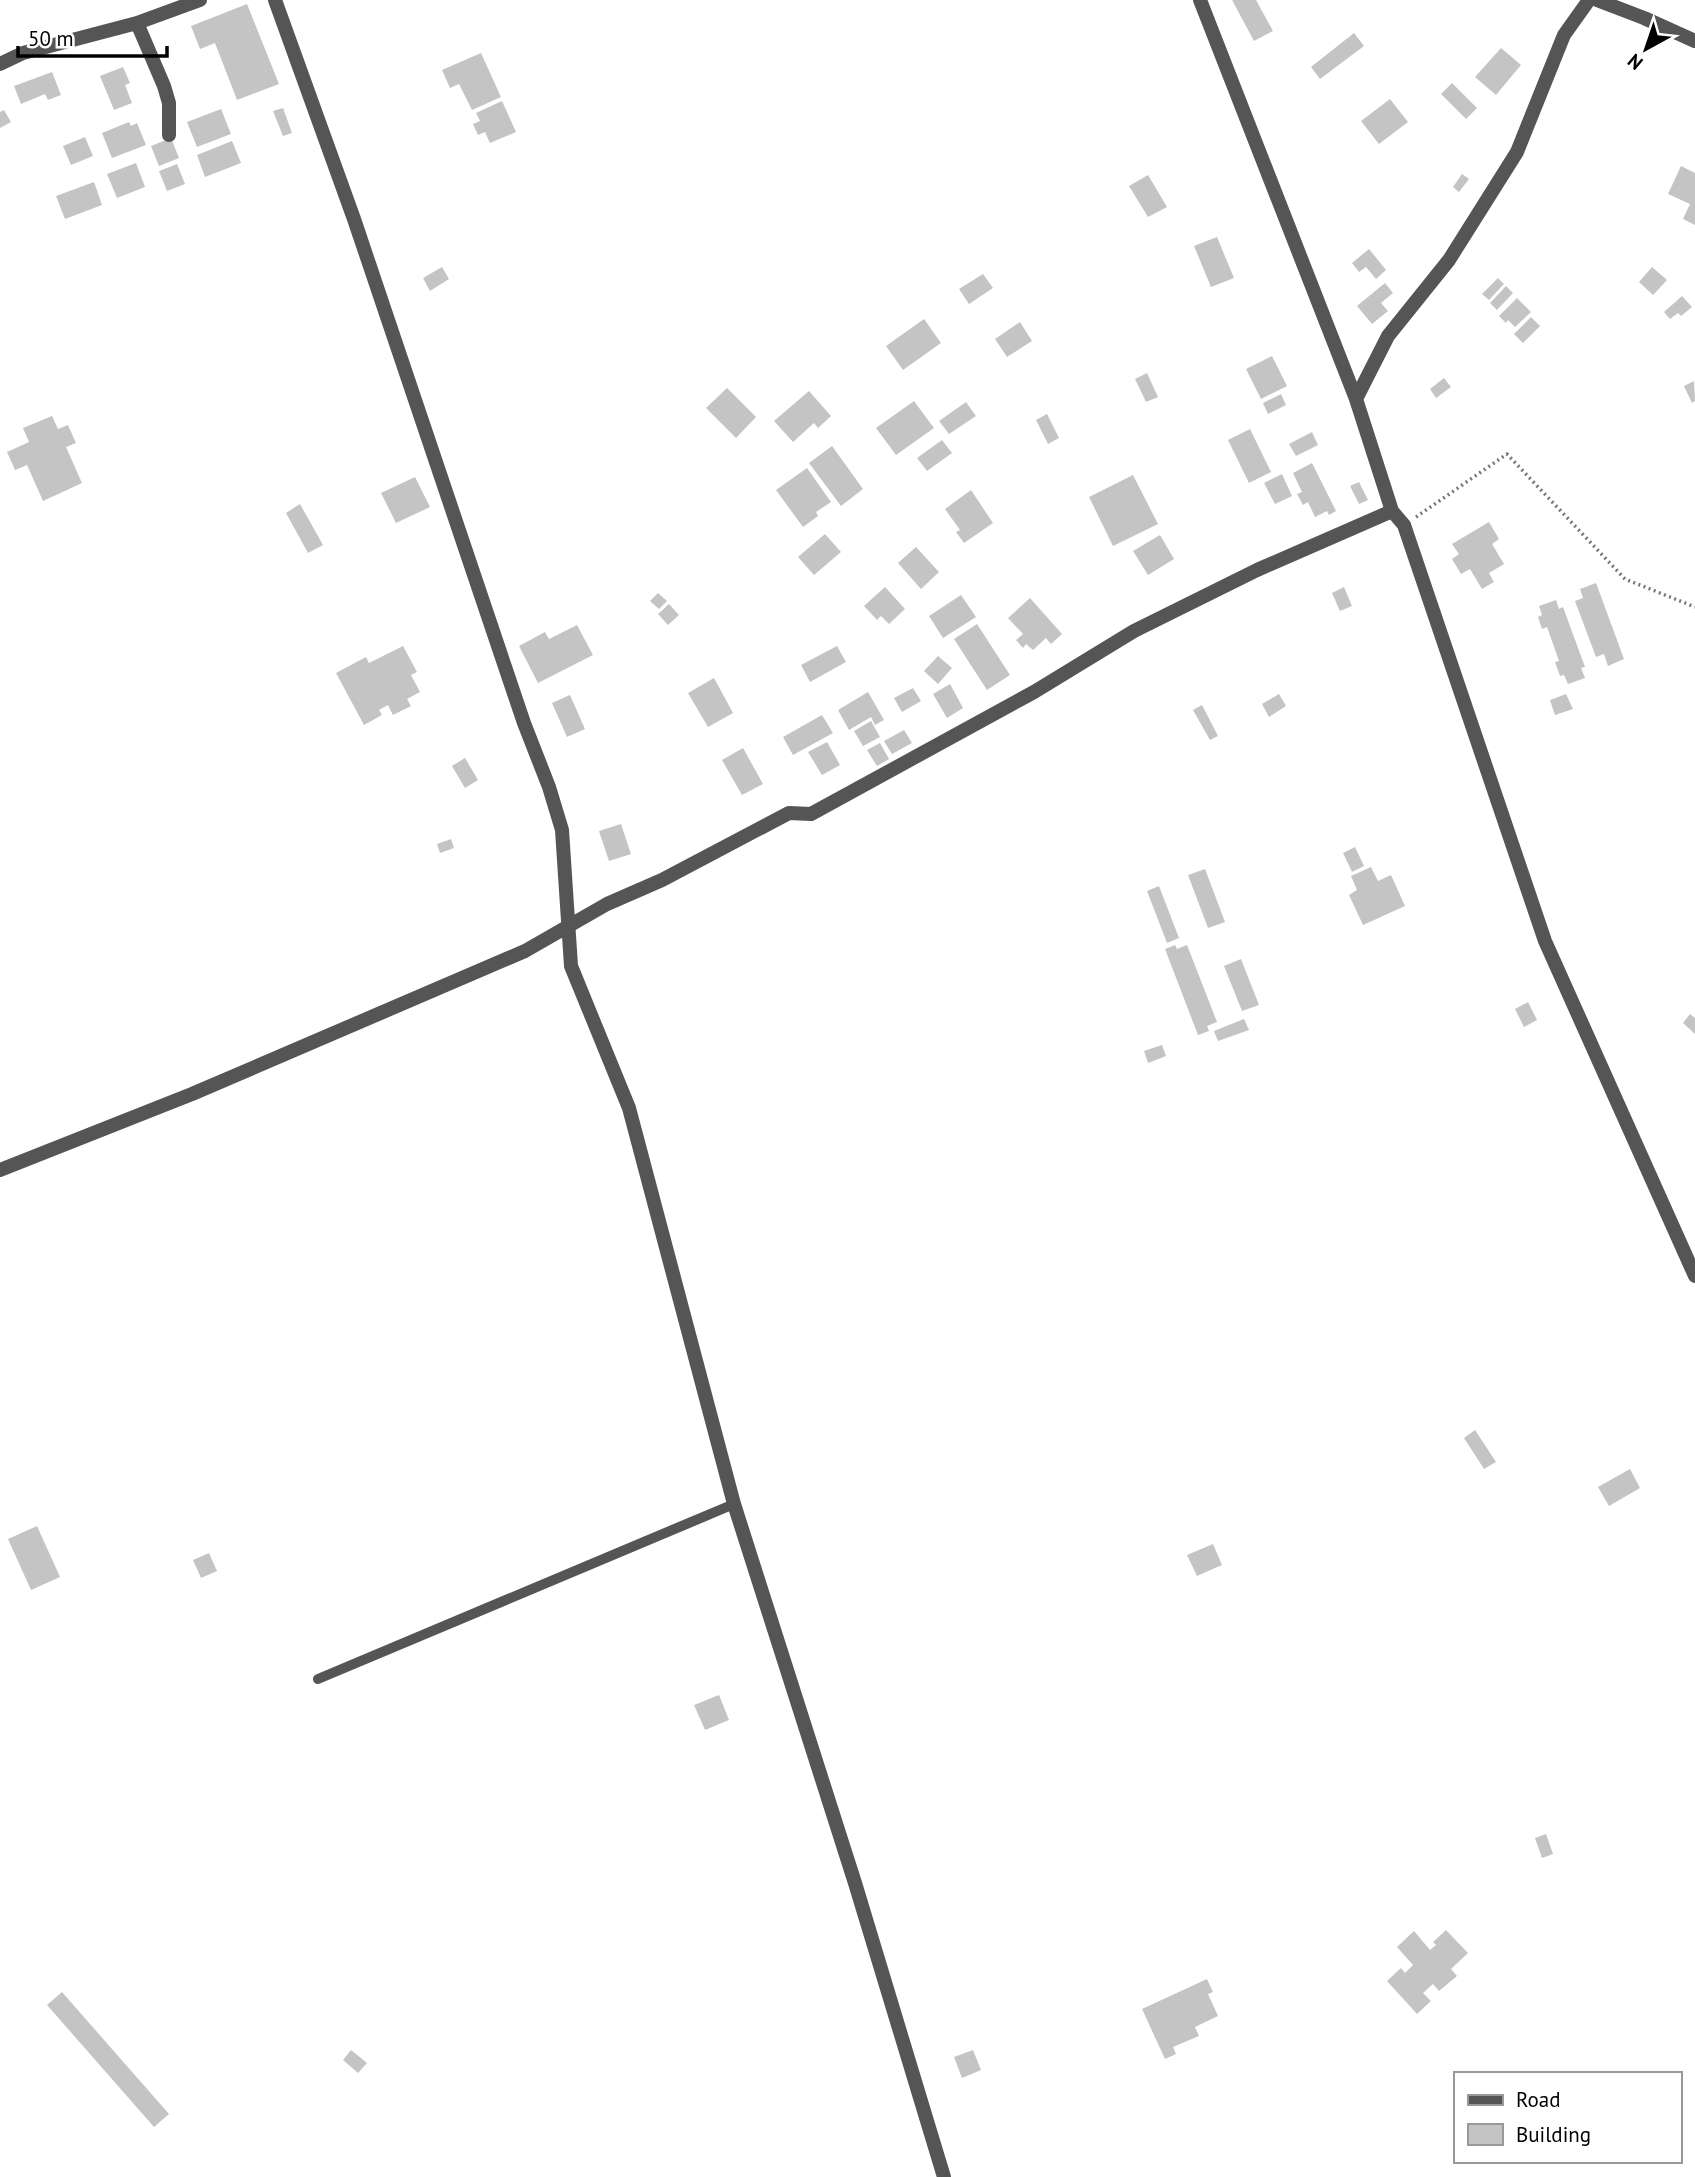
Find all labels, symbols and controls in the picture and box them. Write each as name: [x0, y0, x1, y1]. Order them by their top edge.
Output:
scale bar: [18, 14, 166, 58]
north arrow: [1611, 14, 1681, 84]
text: 50 m: [28, 25, 74, 52]
text: N: [1623, 49, 1648, 75]
legend: [1454, 2072, 1681, 2163]
text: Road: [1516, 2086, 1560, 2113]
text: Building: [1516, 2121, 1591, 2148]

